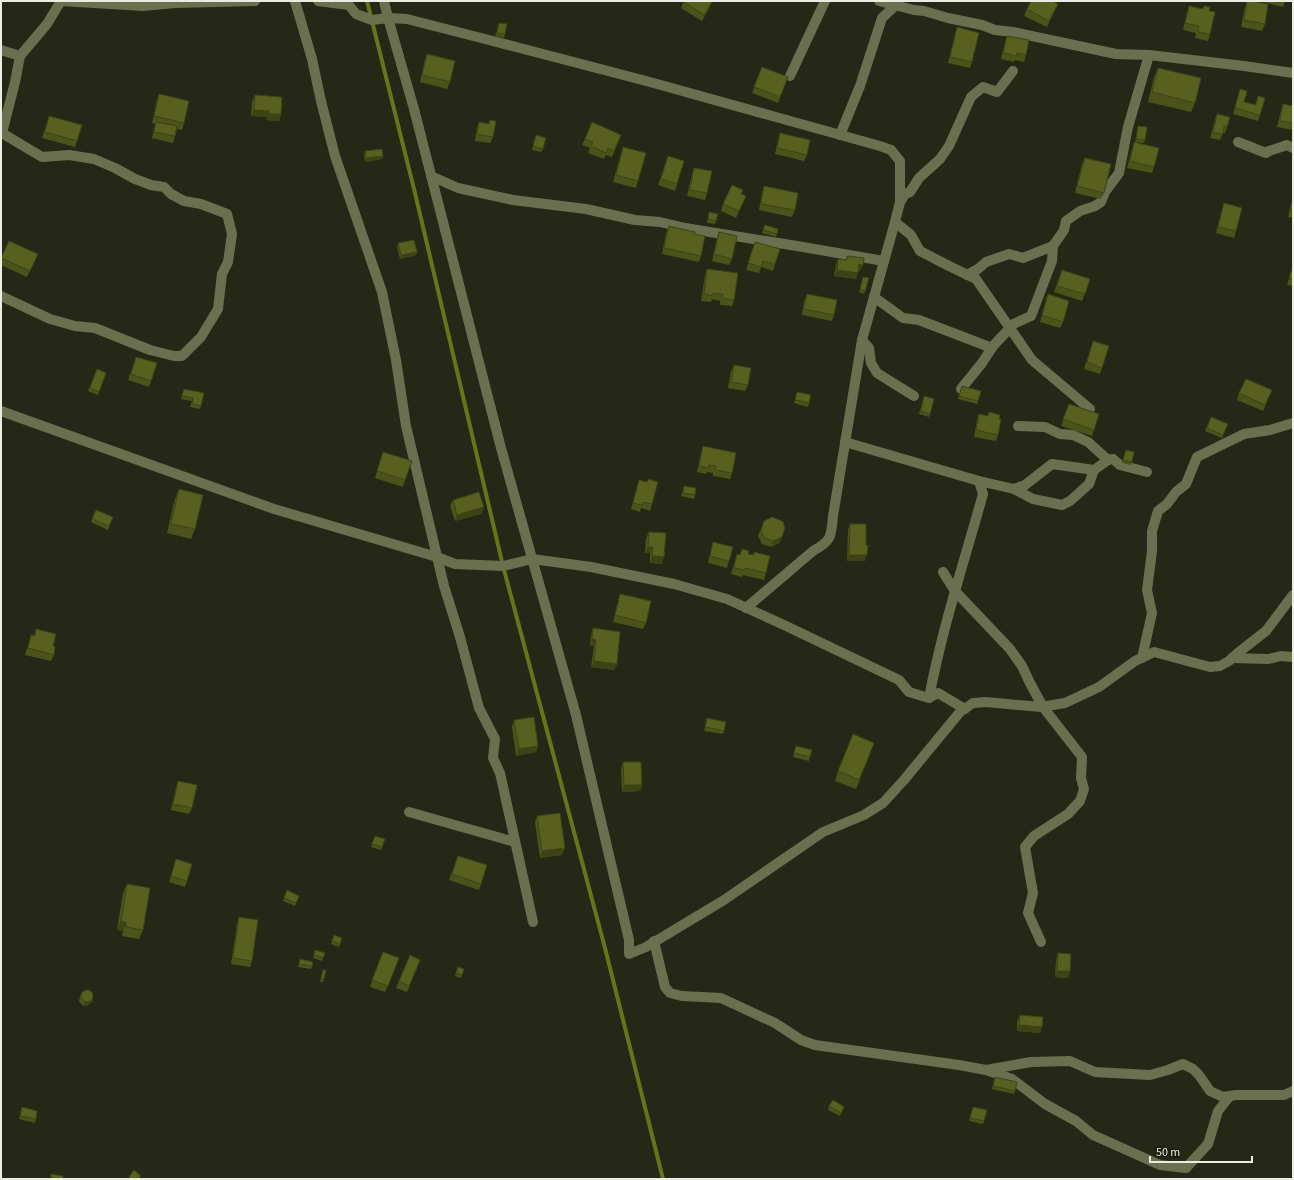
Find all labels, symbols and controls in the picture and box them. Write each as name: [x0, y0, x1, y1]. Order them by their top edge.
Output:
scale bar: [1150, 1138, 1252, 1164]
text: 50 m: [1156, 1144, 1180, 1161]

